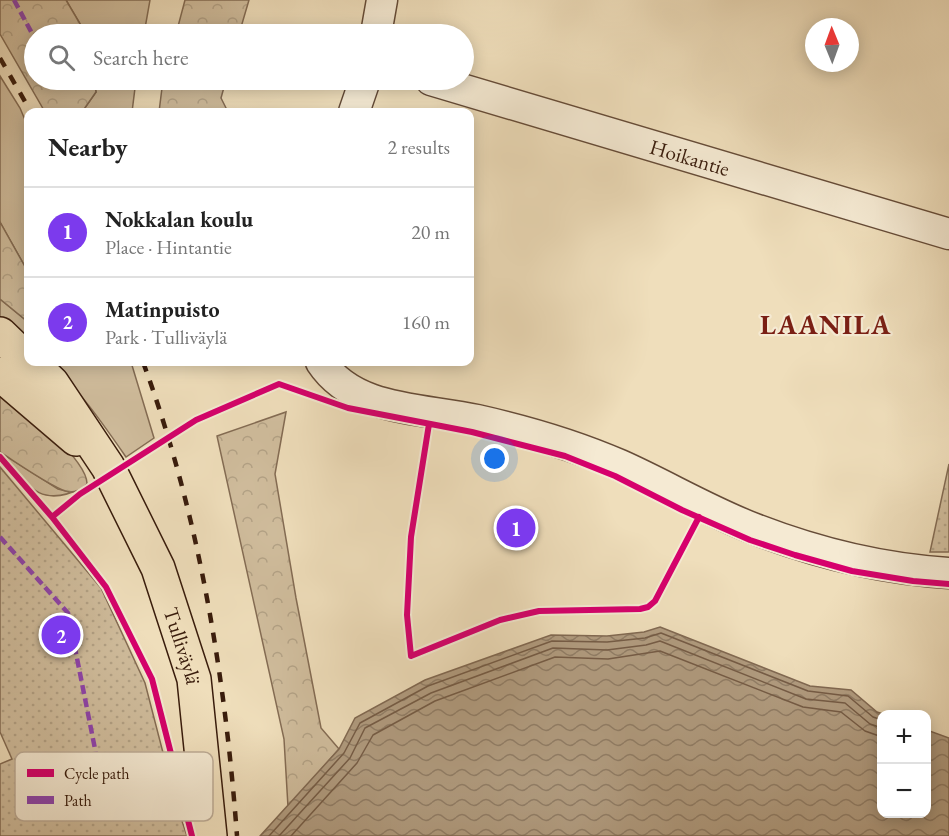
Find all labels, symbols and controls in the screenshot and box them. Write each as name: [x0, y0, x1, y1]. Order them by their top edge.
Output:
north arrow: [805, 18, 859, 72]
search box: [24, 24, 474, 90]
icon: search: [45, 41, 78, 74]
text: Search here: [93, 43, 188, 72]
text: Nearby: [48, 130, 128, 164]
street label: Hoikantie: [647, 132, 733, 182]
text: 2 results: [387, 134, 450, 160]
text: Nokkalan koulu: [105, 205, 253, 234]
text: 1: [62, 219, 73, 245]
text: 20 m: [411, 219, 450, 245]
text: Place · Hintantie: [105, 234, 232, 260]
text: Matinpuisto: [105, 295, 220, 324]
district label: LAANILA: [760, 307, 892, 342]
text: 2: [62, 309, 73, 335]
text: 160 m: [402, 309, 450, 335]
text: Park · Tulliväylä: [105, 324, 227, 350]
your location: [480, 444, 509, 473]
pin: 1: [496, 506, 536, 550]
street label: Tulliväylä: [158, 604, 208, 686]
pin: 2: [42, 612, 80, 658]
map controls: [877, 710, 931, 818]
button: +: [877, 710, 931, 764]
legend: [15, 752, 213, 821]
text: Cycle path: [64, 763, 129, 784]
button: −: [877, 764, 931, 818]
text: Path: [64, 790, 92, 811]

